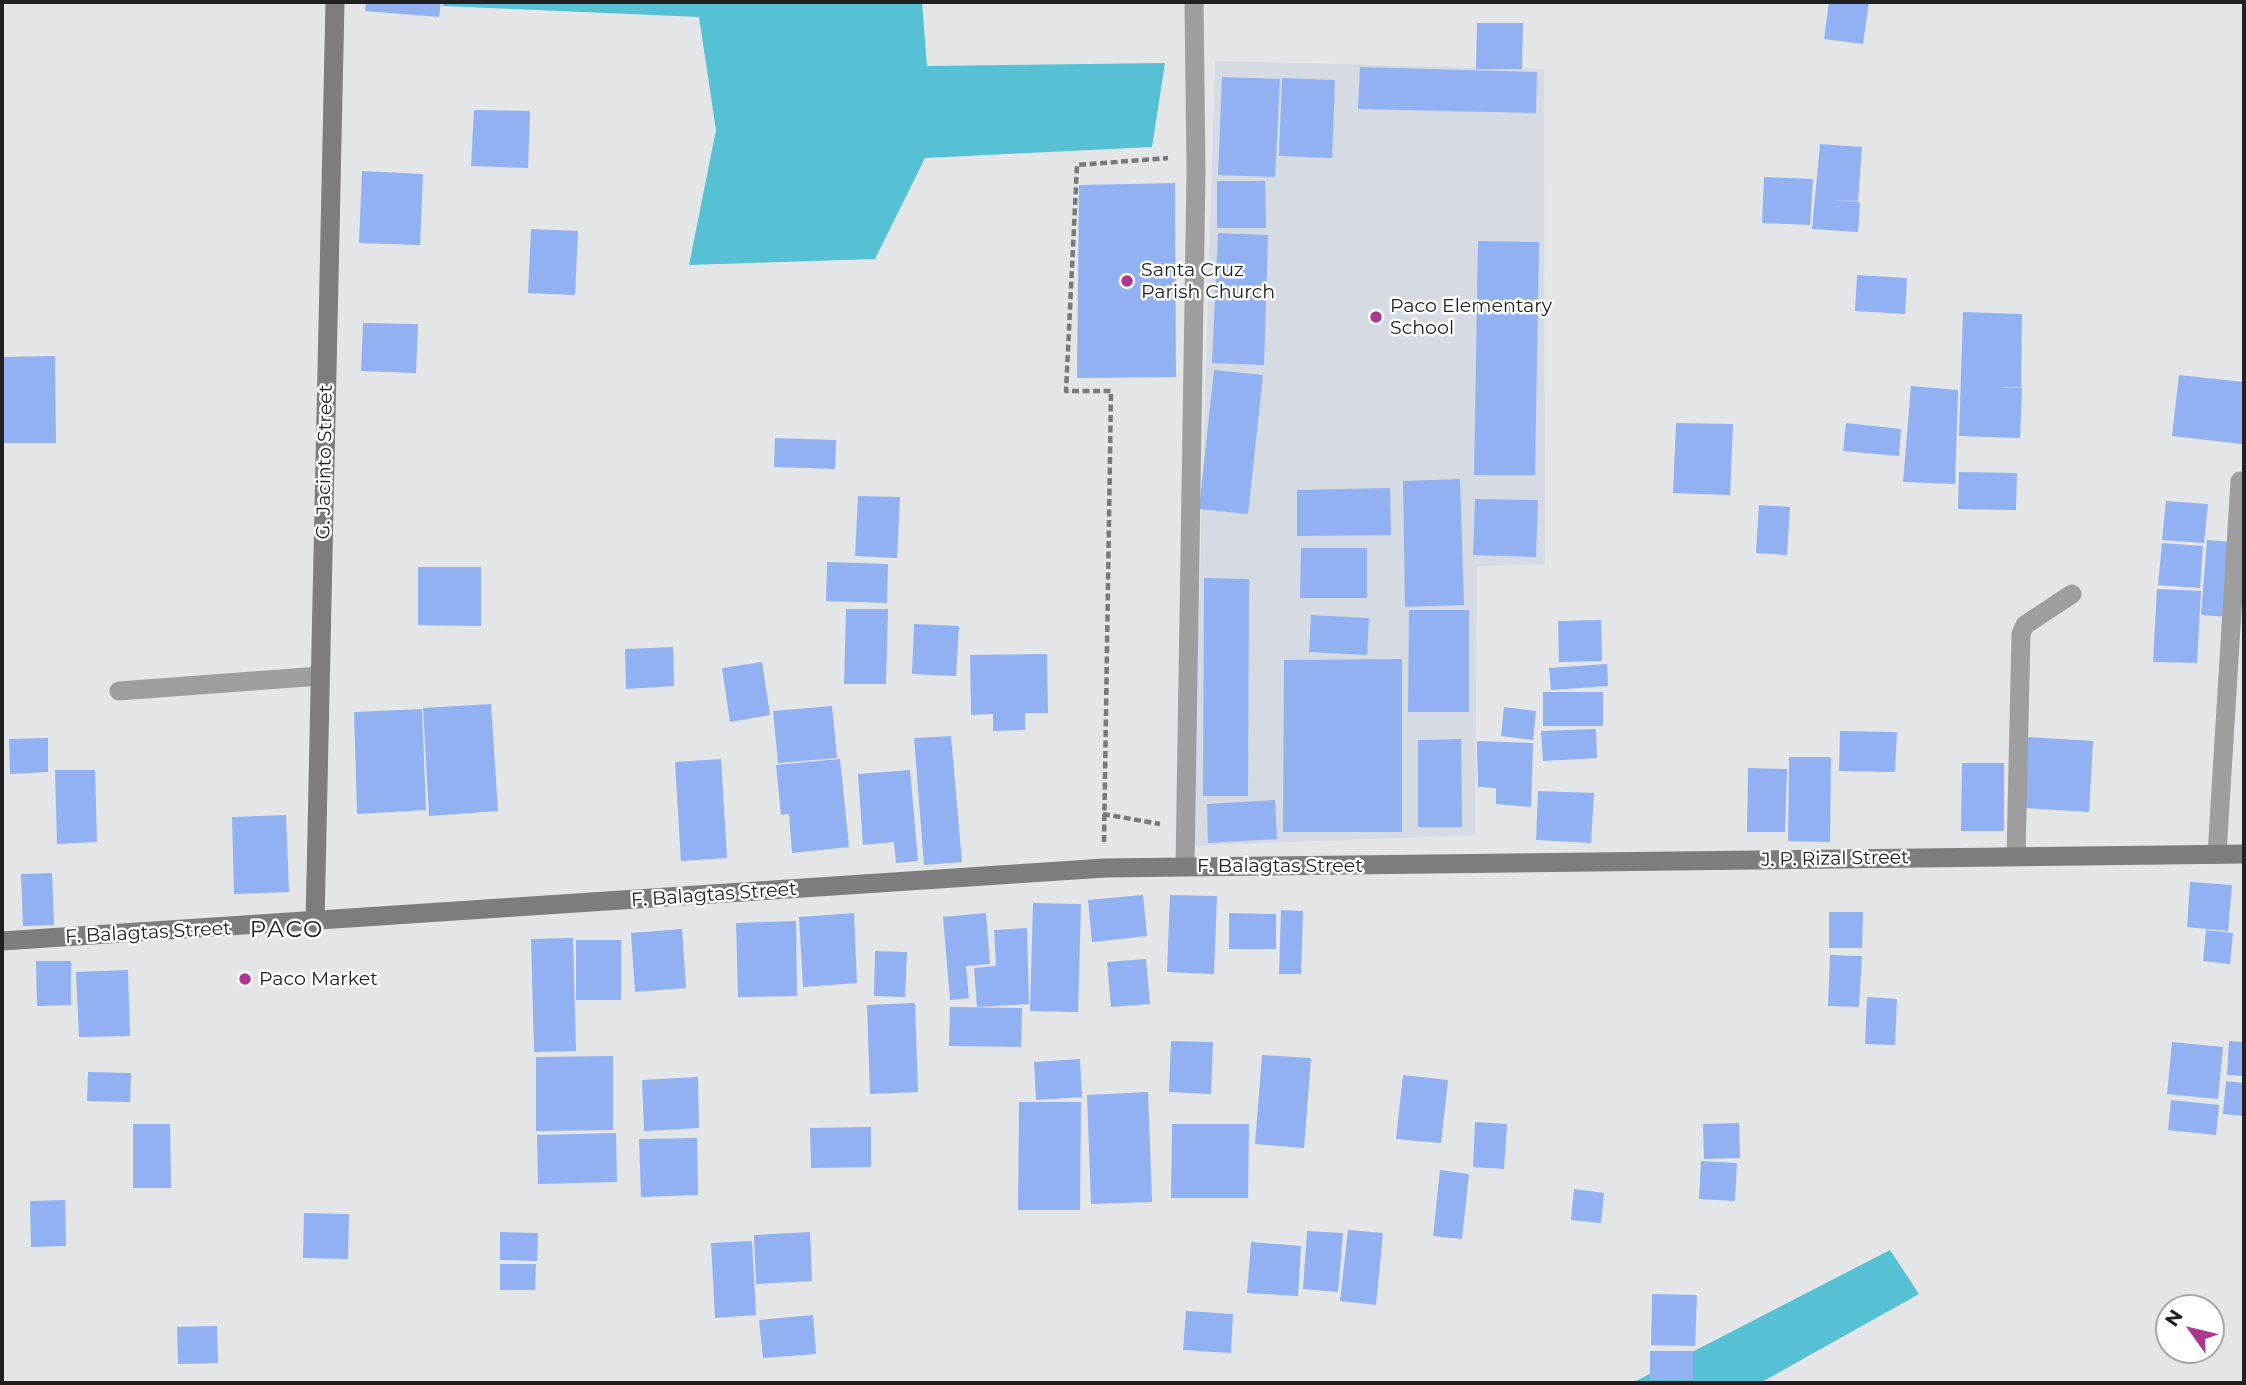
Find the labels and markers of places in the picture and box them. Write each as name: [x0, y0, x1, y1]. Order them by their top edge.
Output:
place label: Santa Cruz Parish Church: [1141, 259, 1275, 303]
marker: Santa Cruz Parish Church: [1119, 273, 1135, 289]
place label: Paco Elementary School: [1390, 295, 1552, 339]
marker: Paco Elementary School: [1368, 309, 1384, 325]
place label: Paco Market: [259, 968, 378, 990]
marker: Paco Market: [237, 971, 253, 987]

